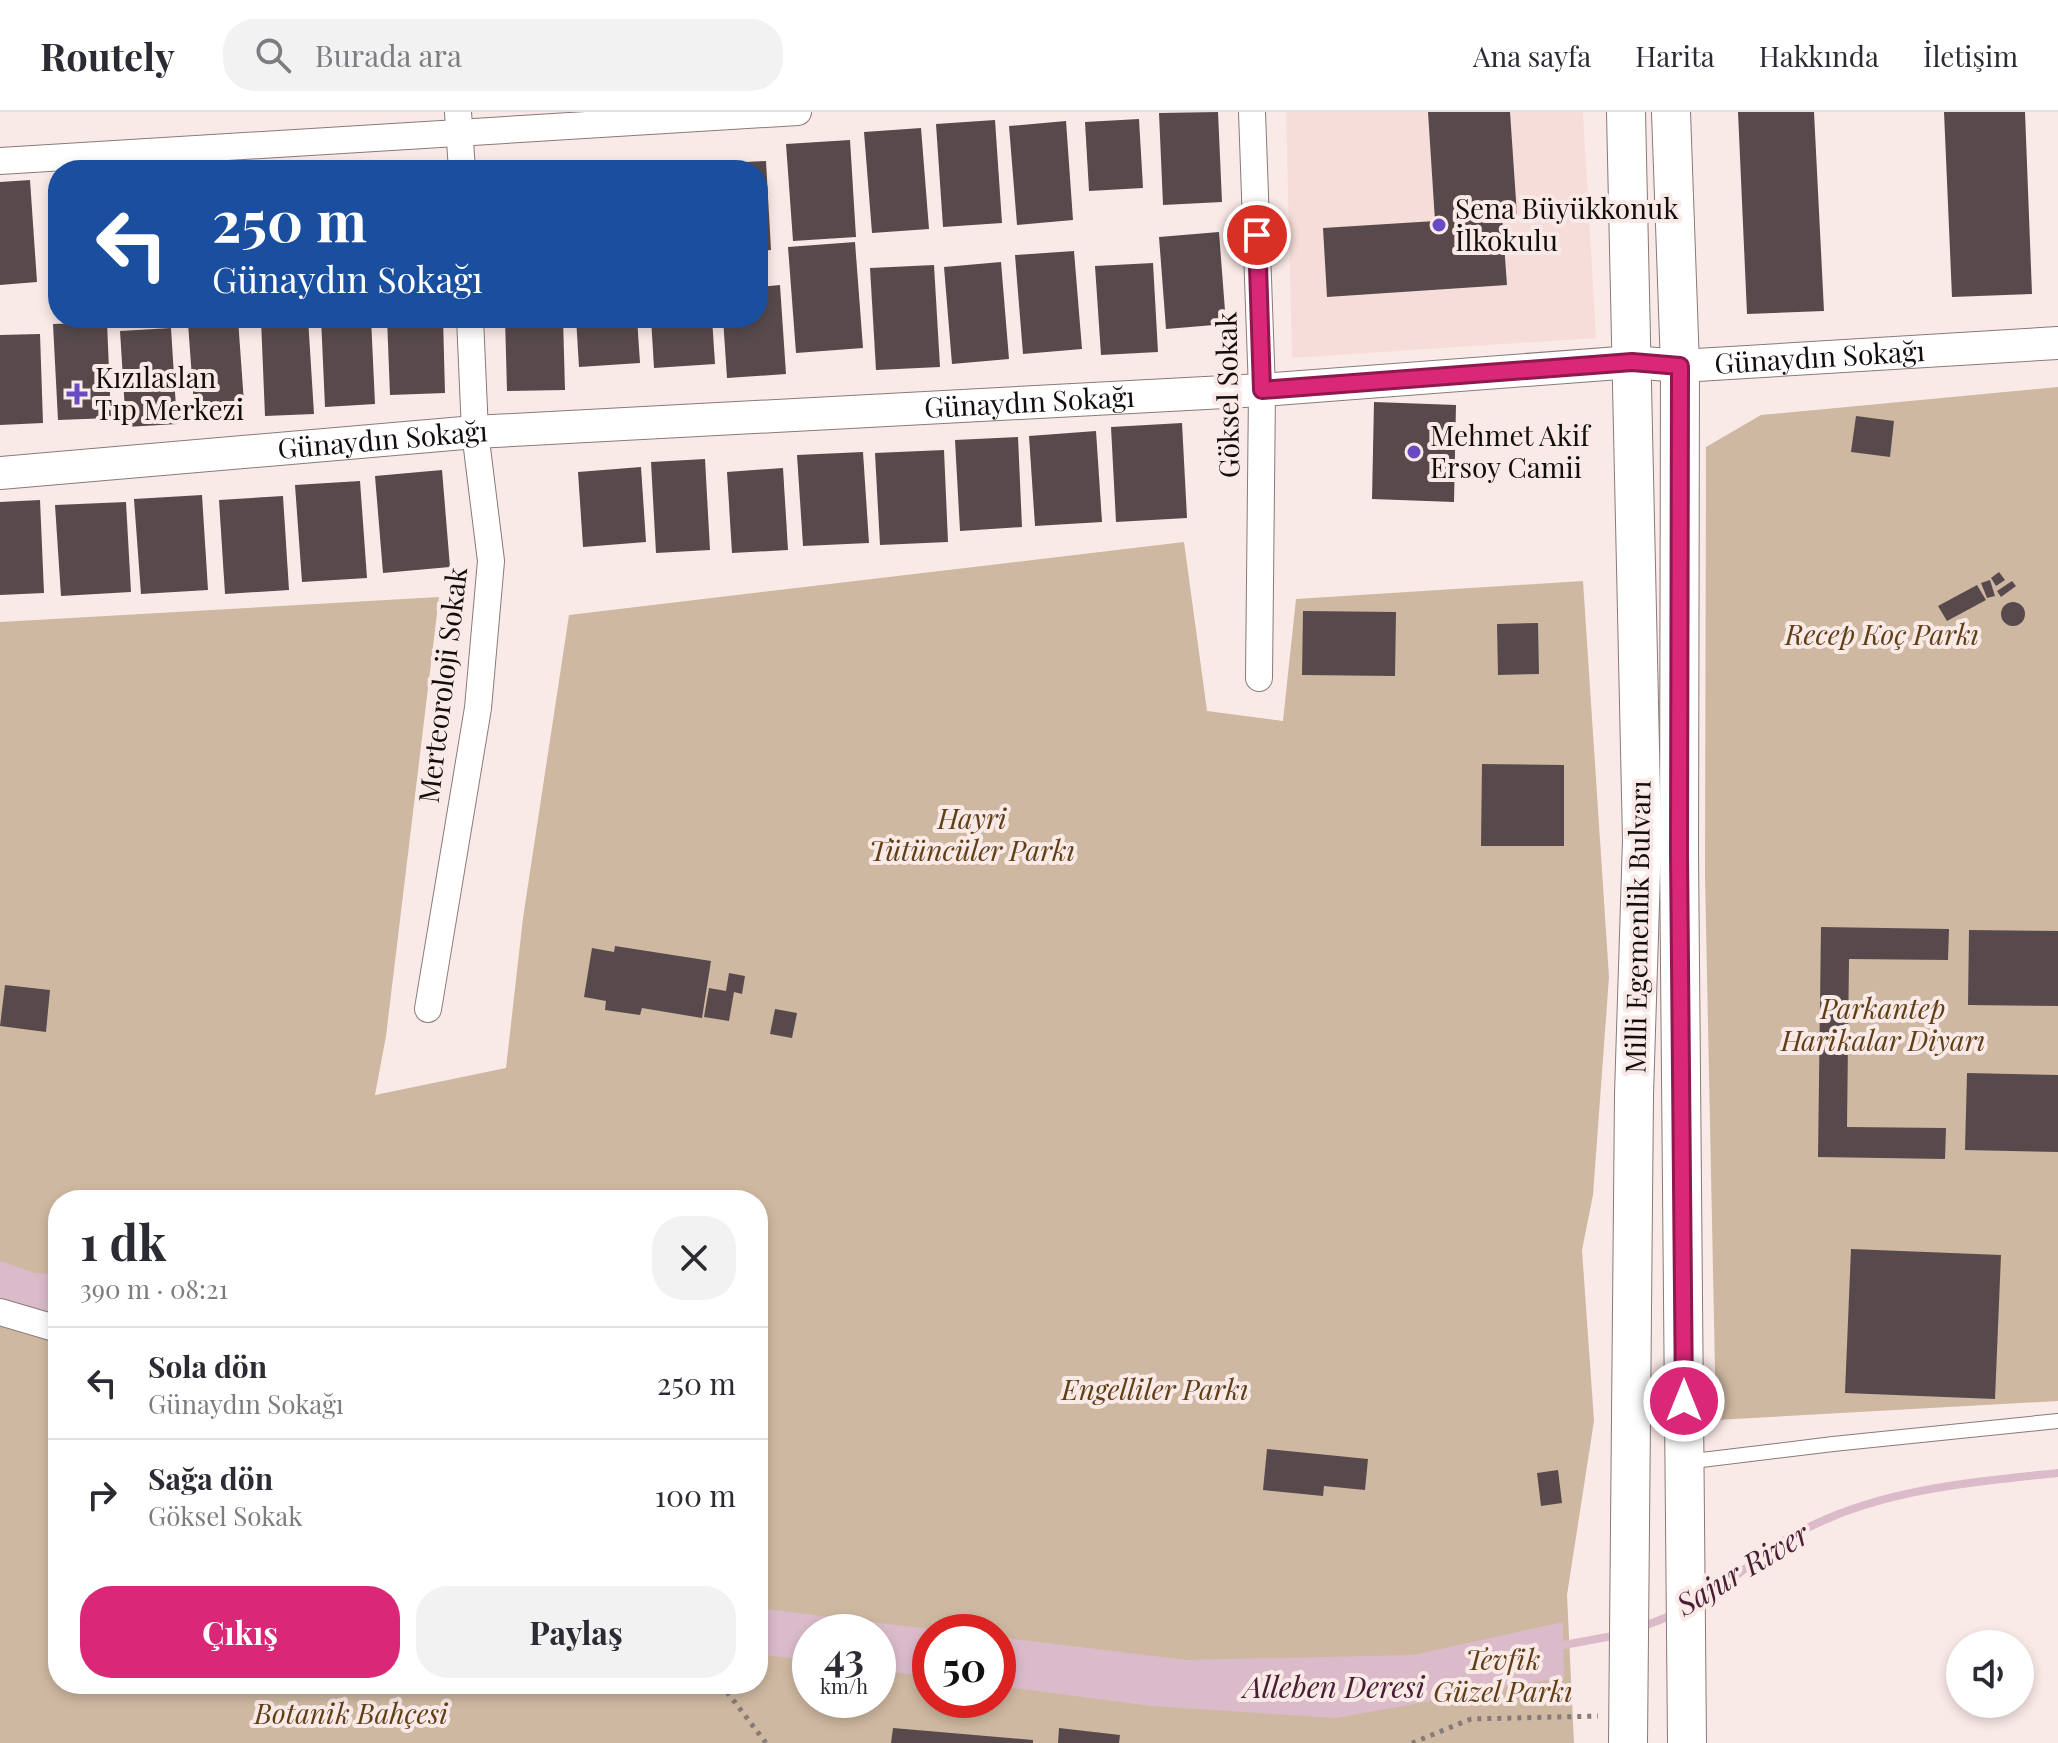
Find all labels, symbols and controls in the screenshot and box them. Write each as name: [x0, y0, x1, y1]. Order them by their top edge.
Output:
search box: [223, 19, 783, 91]
text: Routely: [40, 30, 175, 81]
icon: search: [251, 33, 295, 77]
text: Burada ara: [315, 35, 462, 75]
text: Ana sayfa: [1473, 37, 1591, 74]
text: Harita: [1635, 37, 1715, 74]
text: Hakkında: [1759, 37, 1879, 74]
text: İletişim: [1923, 37, 2018, 74]
text: 250 m: [212, 182, 367, 257]
place label: Sena Büyükkonuk İlkokulu: [1455, 189, 1679, 258]
icon: left: [80, 192, 184, 296]
pin: [1223, 201, 1291, 269]
icon: arrive: [1235, 213, 1279, 257]
marker: Sena Büyükkonuk İlkokulu: [1430, 216, 1448, 234]
text: Günaydın Sokağı: [212, 254, 483, 302]
street label: Göksel Sokak: [1207, 311, 1246, 479]
street label: Günaydın Sokağı: [1713, 331, 1926, 381]
place label: Kızılaslan Tıp Merkezi: [95, 358, 244, 427]
street label: Günaydın Sokağı: [923, 377, 1136, 425]
marker: Kızılaslan Tıp Merkezi: [66, 383, 88, 405]
street label: Günaydın Sokağı: [276, 411, 489, 466]
place label: Mehmet Akif Ersoy Camii: [1430, 416, 1592, 485]
marker: Mehmet Akif Ersoy Camii: [1405, 443, 1423, 461]
street label: Merteoroloji Sokak: [409, 564, 474, 805]
park label: Recep Koç Parkı: [1784, 615, 1979, 652]
street label: Milli Egemenlik Bulvarı: [1615, 780, 1658, 1074]
park label: Hayri Tütüncüler Parkı: [869, 799, 1075, 868]
park label: Parkantep Harikalar Diyarı: [1780, 989, 1985, 1058]
text: 1 dk: [80, 1209, 166, 1273]
button: close: [652, 1216, 736, 1300]
text: 390 m · 08:21: [80, 1271, 228, 1306]
text: Sola dön: [148, 1346, 267, 1386]
position arrow: [1642, 1359, 1726, 1443]
icon: left: [80, 1361, 124, 1405]
text: 250 m: [657, 1363, 736, 1403]
park label: Engelliler Parkı: [1061, 1370, 1248, 1407]
text: Günaydın Sokağı: [148, 1386, 344, 1421]
text: Sağa dön: [148, 1458, 273, 1498]
icon: right: [80, 1473, 124, 1517]
text: 100 m: [655, 1475, 736, 1515]
text: Göksel Sokak: [148, 1498, 303, 1533]
water label: Sajur River: [1667, 1512, 1817, 1624]
button: Çıkış: [80, 1586, 400, 1678]
button: Paylaş: [416, 1586, 736, 1678]
speed limit sign: 50: [912, 1614, 1016, 1718]
text: 43: [824, 1629, 864, 1682]
map controls: [1946, 1630, 2034, 1718]
button: sound: [1946, 1630, 2034, 1718]
park label: Tevfik Güzel Parkı: [1433, 1640, 1573, 1709]
water label: Alleben Deresi: [1240, 1666, 1426, 1706]
text: km/h: [820, 1672, 868, 1699]
park label: Botanik Bahçesi: [253, 1694, 448, 1731]

